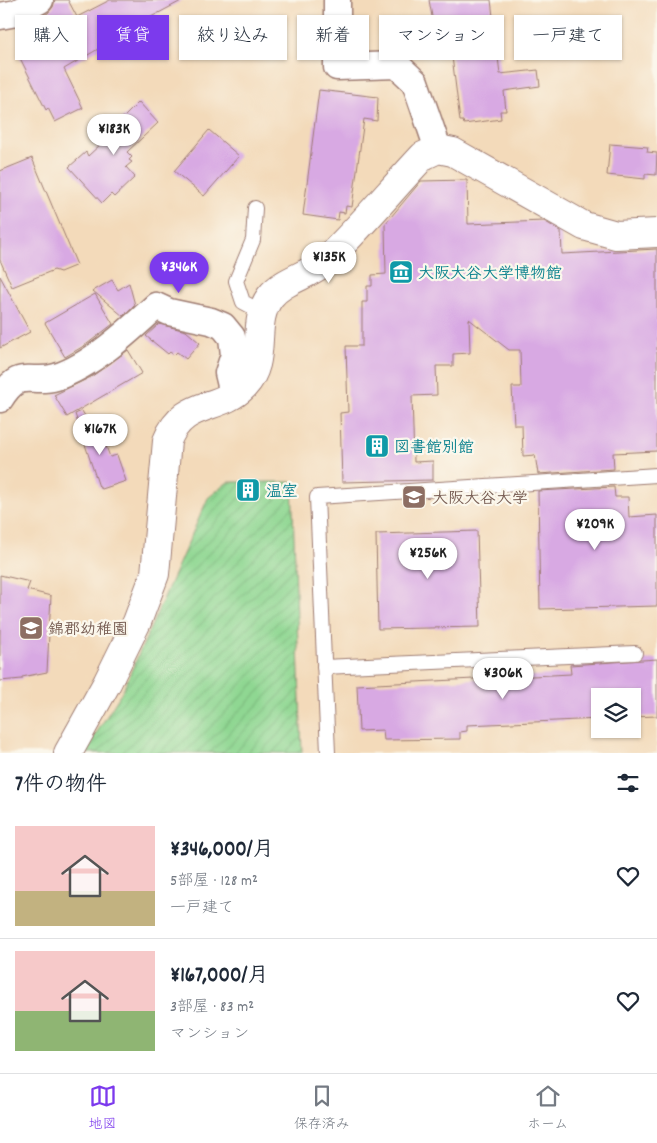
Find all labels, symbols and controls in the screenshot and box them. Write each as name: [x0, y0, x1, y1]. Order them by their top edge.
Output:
chip: 購入: [15, 15, 87, 60]
chip: 賃貸: [97, 15, 169, 60]
chip: 絞り込み: [179, 15, 287, 60]
chip: 新着: [297, 15, 369, 60]
chip: マンション: [379, 15, 504, 60]
chip: 一戸建て: [514, 15, 622, 60]
pin: ¥183K: [79, 114, 149, 156]
text: ¥183K: [98, 118, 130, 141]
pin: ¥135K: [294, 242, 364, 284]
text: ¥135K: [312, 246, 346, 269]
pin: ¥346K: [144, 252, 214, 294]
text: ¥346K: [161, 256, 197, 279]
museum icon: 大阪大谷大学博物館: [388, 259, 414, 285]
place label: 大阪大谷大学博物館: [418, 263, 562, 286]
pin: ¥167K: [65, 414, 135, 456]
text: ¥167K: [84, 418, 116, 441]
building icon: 図書館別館: [364, 433, 390, 459]
place label: 図書館別館: [394, 437, 474, 460]
building icon: 温室: [235, 477, 261, 503]
place label: 温室: [266, 481, 298, 504]
school or university icon: 大阪大谷大学: [401, 484, 427, 510]
place label: 大阪大谷大学: [432, 488, 528, 511]
pin: ¥209K: [560, 508, 630, 551]
text: ¥209K: [576, 513, 614, 536]
pin: ¥256K: [393, 538, 463, 580]
text: ¥256K: [409, 542, 447, 565]
school or university icon: 錦郡幼稚園: [18, 615, 44, 641]
place label: 錦郡幼稚園: [48, 619, 128, 642]
pin: ¥306K: [468, 658, 538, 700]
text: ¥306K: [484, 662, 522, 685]
map controls: [591, 688, 641, 738]
button: layers: [591, 688, 641, 738]
icon: filters: [614, 769, 642, 797]
text: 7件の物件: [15, 771, 107, 801]
text: ¥346,000/月: [170, 836, 274, 866]
icon: home: [55, 846, 115, 906]
icon: heart: [614, 862, 642, 890]
text: 5部屋 · 128 m²: [170, 870, 258, 893]
text: 一戸建て: [170, 897, 234, 920]
text: ¥167,000/月: [170, 962, 268, 992]
icon: home: [55, 971, 115, 1031]
icon: heart: [614, 987, 642, 1015]
text: 3部屋 · 83 m²: [170, 996, 254, 1019]
text: マンション: [170, 1023, 249, 1046]
tab: 地図: [89, 1082, 117, 1135]
tab: 保存済み: [294, 1082, 350, 1135]
tab: ホーム: [527, 1082, 568, 1135]

